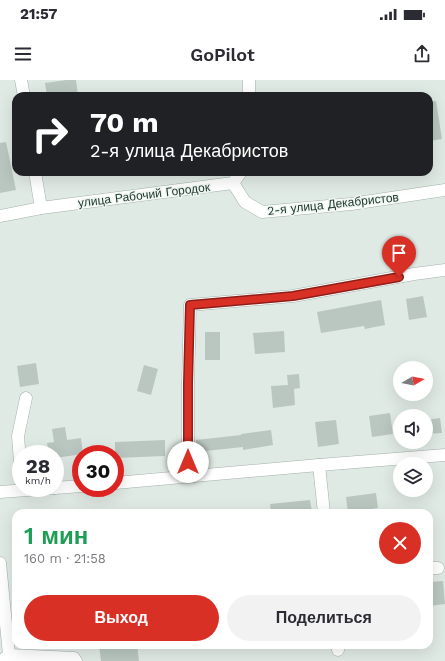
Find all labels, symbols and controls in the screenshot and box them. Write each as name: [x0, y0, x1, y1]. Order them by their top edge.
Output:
text: 21:57: [20, 5, 57, 23]
icon: menu: [12, 43, 34, 65]
icon: share: [411, 43, 433, 65]
text: GoPilot: [190, 44, 255, 65]
text: 70 m: [90, 106, 159, 139]
icon: right: [24, 108, 76, 160]
text: 2-я улица Декабристов: [90, 140, 288, 161]
street label: улица Рабочий Городок: [77, 180, 211, 210]
street label: 2-я улица Декабристов: [267, 190, 399, 218]
pin: [382, 236, 416, 277]
icon: arrive: [388, 242, 410, 264]
north arrow: [393, 361, 433, 401]
map controls: [393, 361, 433, 497]
button: sound: [393, 409, 433, 449]
position arrow: [167, 441, 209, 483]
speed limit sign: 30: [72, 445, 124, 497]
text: 28: [26, 454, 50, 478]
button: layers: [393, 457, 433, 497]
text: km/h: [25, 475, 51, 486]
text: 1 мин: [24, 522, 88, 550]
button: close: [379, 522, 421, 564]
text: 160 m · 21:58: [24, 551, 106, 566]
button: Выход: [24, 595, 219, 641]
button: Поделиться: [227, 595, 421, 641]

